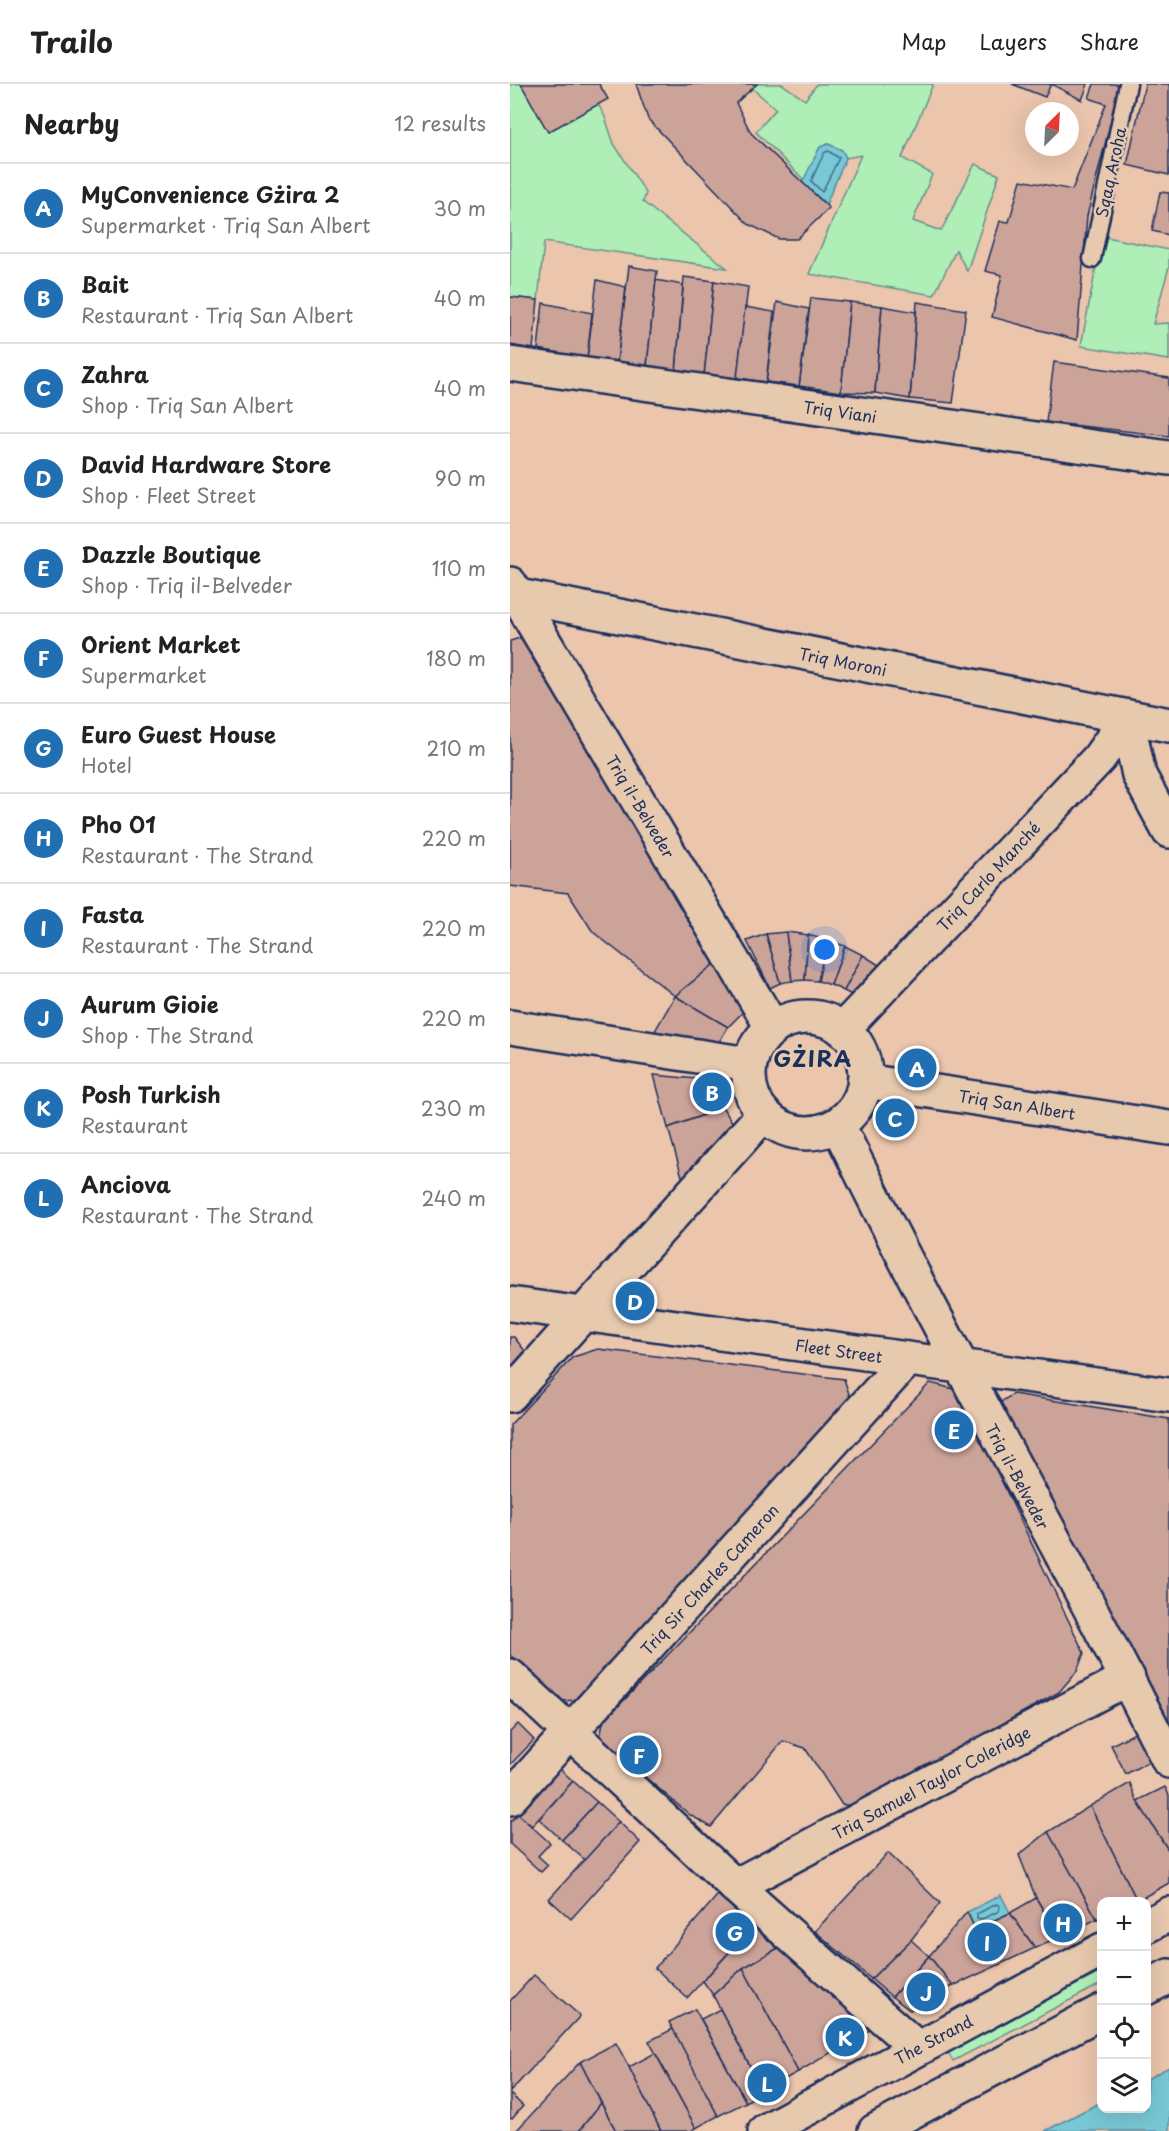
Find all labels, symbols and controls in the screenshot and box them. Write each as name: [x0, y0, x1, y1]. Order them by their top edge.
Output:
text: Trailo: [30, 20, 113, 63]
text: Map: [902, 25, 946, 57]
text: Layers: [979, 25, 1047, 57]
text: Share: [1080, 25, 1139, 57]
north arrow: [1025, 102, 1079, 156]
text: Nearby: [24, 104, 119, 143]
text: 12 results: [394, 108, 486, 138]
street label: Sqaq Aroha: [1089, 124, 1131, 219]
text: MyConvenience Gżira 2: [81, 177, 339, 210]
text: A: [36, 193, 51, 223]
text: 30 m: [433, 193, 486, 223]
text: Supermarket · Triq San Albert: [81, 210, 370, 240]
text: Bait: [81, 267, 129, 300]
text: B: [37, 283, 50, 313]
text: 40 m: [434, 283, 486, 313]
text: Restaurant · Triq San Albert: [81, 300, 353, 330]
text: Zahra: [81, 357, 149, 390]
text: C: [36, 373, 51, 403]
text: 40 m: [434, 373, 486, 403]
text: Shop · Triq San Albert: [81, 390, 293, 420]
street label: Triq Viani: [802, 394, 878, 428]
text: David Hardware Store: [81, 447, 331, 480]
text: D: [36, 463, 51, 493]
text: 90 m: [435, 463, 486, 493]
text: Shop · Fleet Street: [81, 480, 256, 510]
text: Dazzle Boutique: [81, 537, 261, 570]
text: E: [37, 553, 50, 583]
text: 110 m: [432, 553, 486, 583]
text: Shop · Triq il-Belveder: [81, 570, 292, 600]
text: Orient Market: [81, 627, 241, 660]
street label: Triq Moroni: [797, 641, 889, 681]
text: F: [38, 643, 49, 673]
text: 180 m: [426, 643, 486, 673]
text: Supermarket: [81, 660, 207, 690]
text: Euro Guest House: [81, 717, 276, 750]
text: G: [35, 733, 52, 763]
text: 210 m: [427, 733, 486, 763]
text: Hotel: [81, 750, 132, 780]
street label: Triq il-Belveder: [601, 750, 682, 863]
text: Pho 01: [81, 807, 156, 840]
street label: Triq Carlo Manché: [931, 816, 1045, 936]
text: H: [36, 823, 51, 853]
text: 220 m: [422, 823, 486, 853]
text: Restaurant · The Strand: [81, 840, 313, 870]
text: Fasta: [81, 897, 144, 930]
text: I: [40, 913, 47, 943]
text: 220 m: [422, 913, 486, 943]
text: Restaurant · The Strand: [81, 930, 313, 960]
your location: [810, 935, 839, 964]
text: Aurum Gioie: [81, 987, 219, 1020]
text: J: [37, 1003, 50, 1033]
text: 220 m: [422, 1003, 486, 1033]
text: Shop · The Strand: [81, 1020, 254, 1050]
district label: GŻIRA: [773, 1041, 853, 1074]
pin: A: [898, 1046, 936, 1090]
pin: B: [692, 1070, 732, 1114]
text: Posh Turkish: [81, 1077, 221, 1110]
street label: Triq San Albert: [957, 1083, 1078, 1125]
text: K: [36, 1093, 51, 1123]
text: 230 m: [421, 1093, 486, 1123]
pin: C: [876, 1096, 914, 1140]
text: Restaurant: [81, 1110, 188, 1140]
text: Anciova: [81, 1167, 171, 1200]
text: L: [38, 1183, 49, 1213]
text: 240 m: [421, 1183, 486, 1213]
text: Restaurant · The Strand: [81, 1200, 313, 1230]
pin: D: [616, 1278, 654, 1324]
street label: Fleet Street: [794, 1332, 885, 1368]
pin: E: [934, 1408, 974, 1452]
street label: Triq il-Belveder: [980, 1419, 1056, 1534]
street label: Triq Sir Charles Cameron: [634, 1498, 784, 1660]
street label: Triq Samuel Taylor Coleridge: [828, 1719, 1034, 1845]
pin: F: [620, 1732, 658, 1778]
map controls: [1097, 1897, 1151, 2113]
button: +: [1097, 1897, 1151, 1951]
pin: H: [1044, 1900, 1082, 1946]
pin: G: [716, 1910, 754, 1954]
pin: I: [968, 1920, 1006, 1964]
button: −: [1097, 1951, 1151, 2005]
pin: J: [906, 1970, 946, 2014]
button: locate: [1097, 2005, 1151, 2059]
street label: The Strand: [890, 2008, 977, 2070]
pin: K: [826, 2014, 864, 2060]
button: layers: [1097, 2059, 1151, 2113]
pin: L: [748, 2060, 786, 2106]

